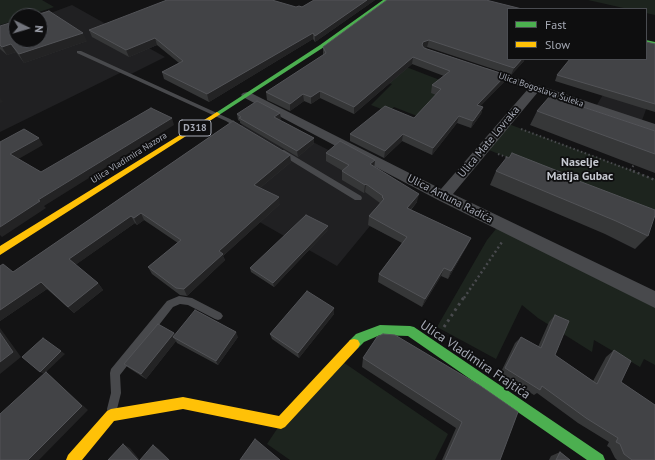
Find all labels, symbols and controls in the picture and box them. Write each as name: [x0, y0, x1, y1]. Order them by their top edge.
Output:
north arrow: [8, 8, 48, 48]
legend: [507, 8, 647, 60]
text: Fast: [545, 17, 566, 32]
text: N: [32, 25, 46, 33]
text: Slow: [545, 37, 570, 52]
street label: Ulica Bogoslava Šuleka: [497, 70, 585, 110]
street label: Ulica Mate Lovraka: [455, 104, 523, 180]
road number: D318: [179, 120, 211, 136]
street label: Ulica Vladimira Nazora: [89, 130, 169, 186]
district label: Naselje Matija Gubac: [547, 156, 613, 184]
street label: Ulica Antuna Radića: [405, 172, 495, 226]
street label: Ulica Vladimira Frajtića: [417, 317, 533, 403]

